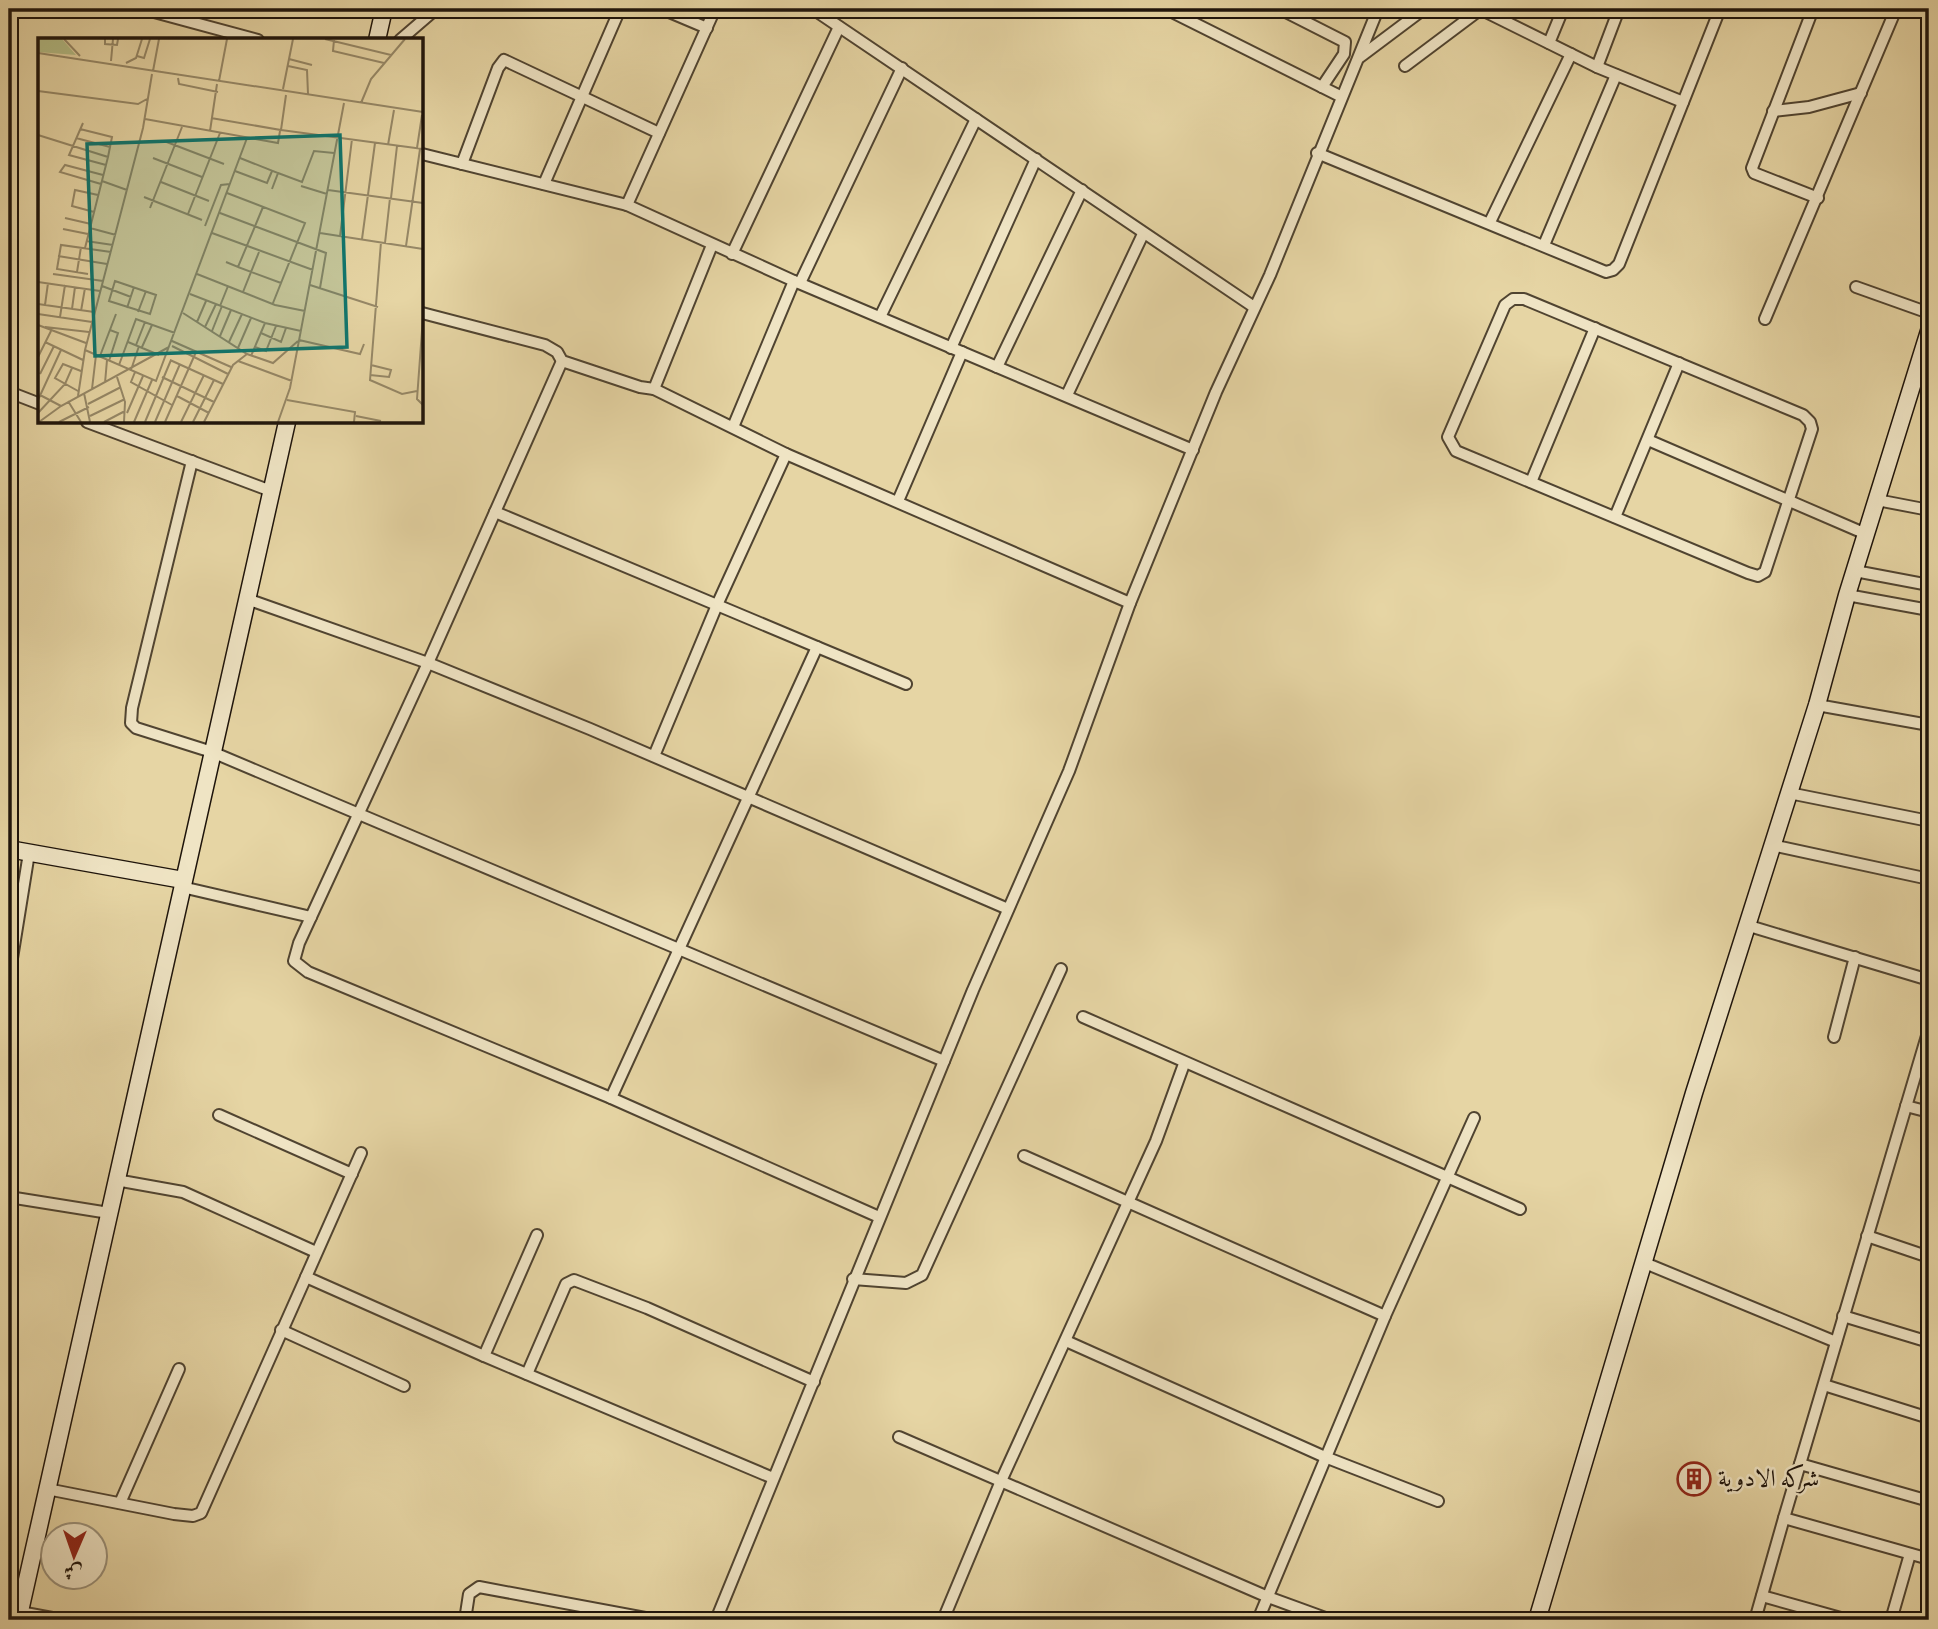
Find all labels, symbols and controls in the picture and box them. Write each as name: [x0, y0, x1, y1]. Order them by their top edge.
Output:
inset map: [38, 38, 424, 424]
building icon: شركه الادوية: [1675, 1460, 1713, 1498]
place label: شركه الادوية: [1718, 1463, 1819, 1494]
north arrow: [38, 1520, 108, 1590]
text: ش: [64, 1560, 83, 1584]

